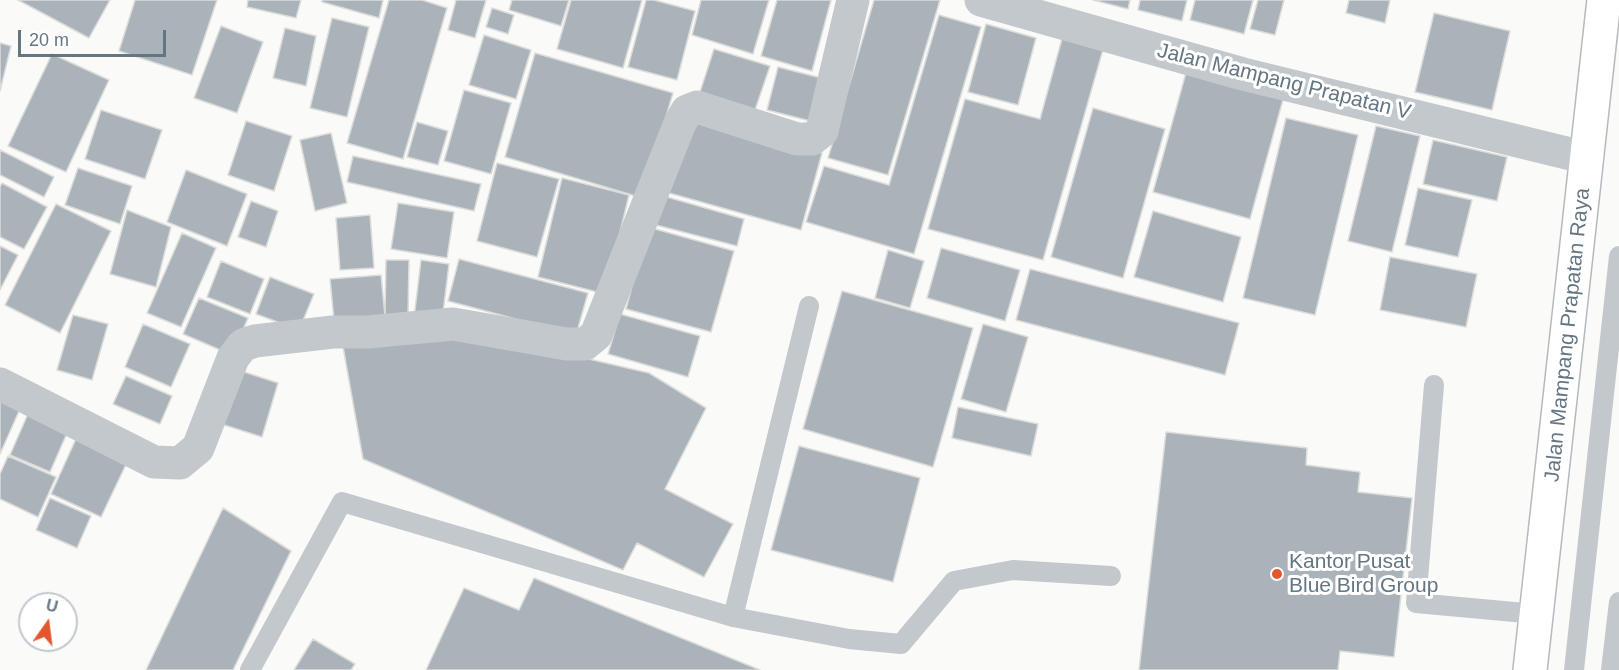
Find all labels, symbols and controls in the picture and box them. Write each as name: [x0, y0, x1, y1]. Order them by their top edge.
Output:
scale bar: [21, 18, 170, 56]
text: 20 m: [29, 30, 69, 50]
street label: Jalan Mampang Prapatan V: [1155, 38, 1413, 126]
street label: Jalan Mampang Prapatan Raya: [1540, 187, 1596, 483]
place label: Kantor Pusat Blue Bird Group: [1289, 549, 1438, 599]
marker: Kantor Pusat Blue Bird Group: [1270, 567, 1284, 581]
north arrow: [18, 592, 78, 652]
text: U: [44, 596, 60, 616]

